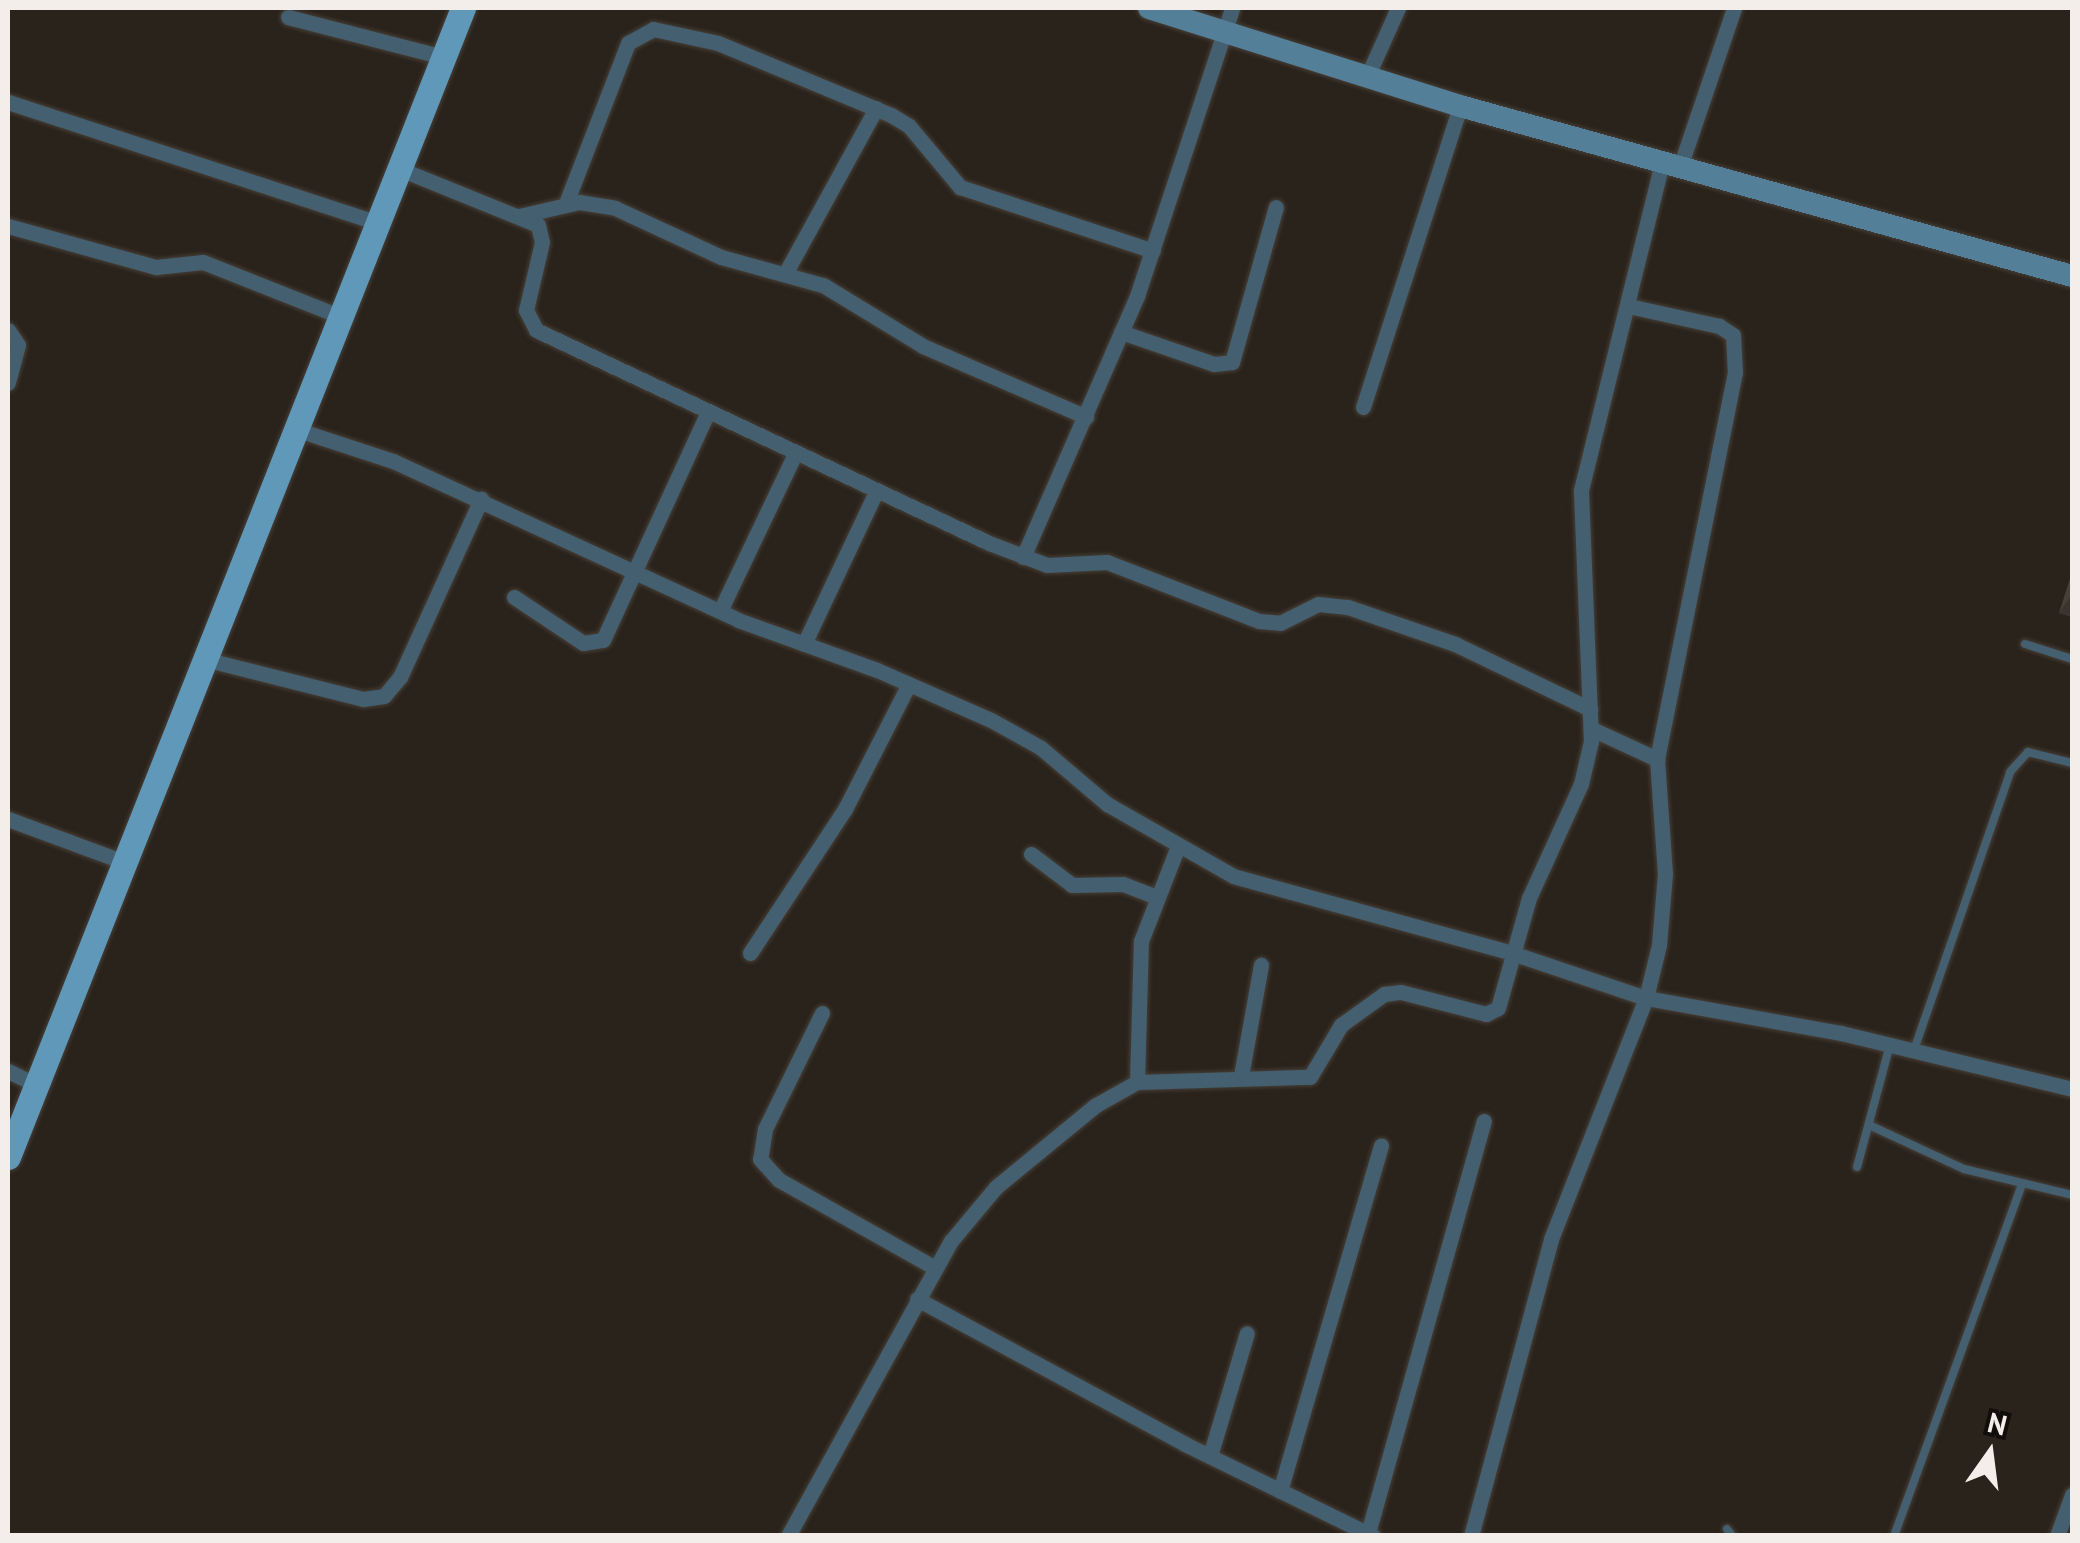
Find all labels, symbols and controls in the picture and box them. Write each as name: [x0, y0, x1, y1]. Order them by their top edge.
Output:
north arrow: [1940, 1403, 2040, 1503]
text: N: [1984, 1403, 2011, 1444]

